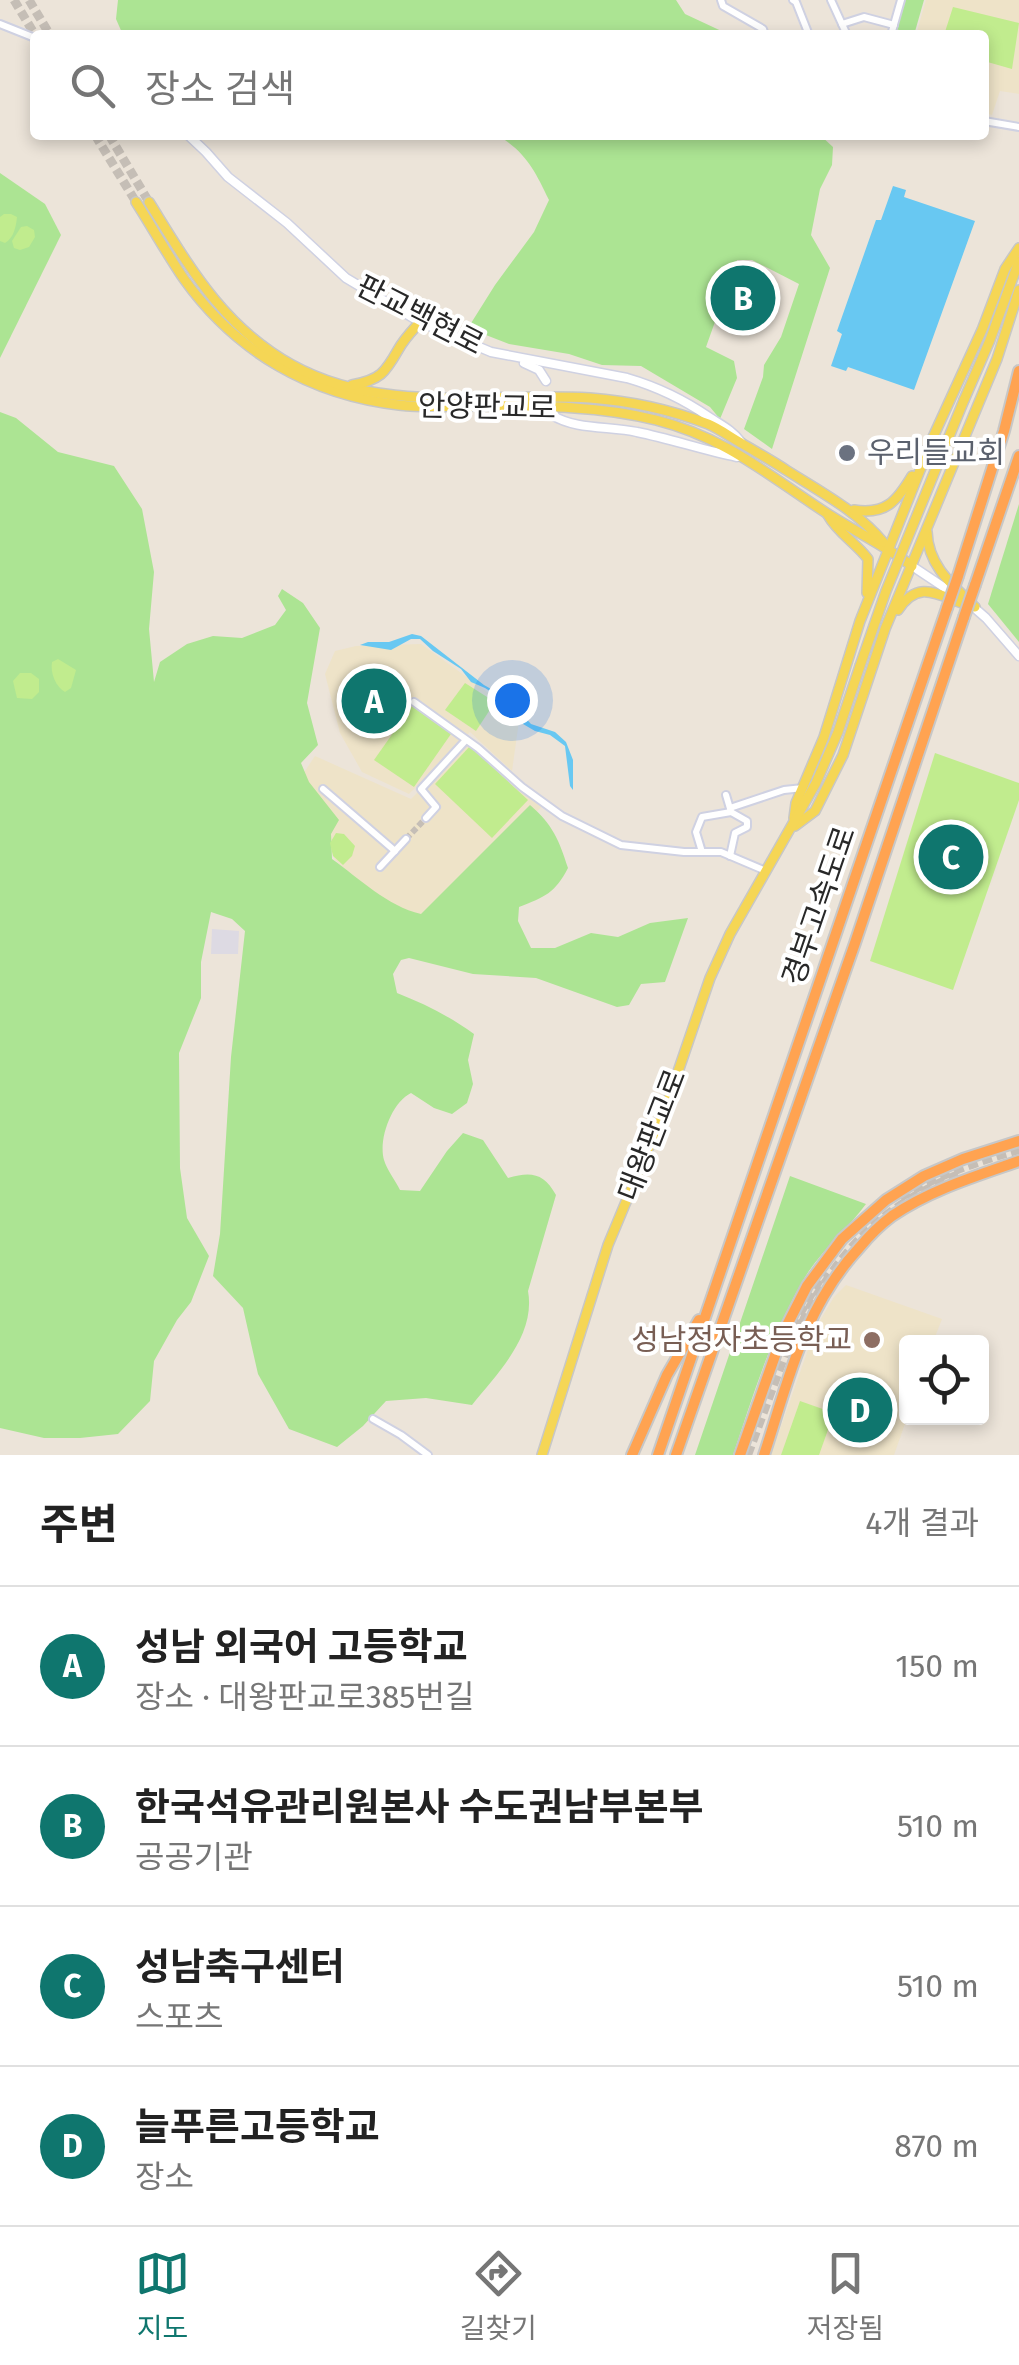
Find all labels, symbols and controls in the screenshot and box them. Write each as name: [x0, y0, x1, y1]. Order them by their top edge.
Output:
search box: [30, 30, 989, 140]
icon: search: [65, 58, 120, 113]
text: 장소 검색: [145, 66, 295, 112]
pin: B: [710, 260, 776, 336]
street label: 판교백현로: [350, 268, 490, 362]
street label: 안양판교로: [418, 388, 556, 426]
place label: 우리들교회: [867, 435, 1005, 471]
marker: 우리들교회: [836, 442, 858, 464]
pin: A: [342, 664, 406, 738]
your location: [487, 675, 538, 726]
pin: C: [918, 820, 984, 894]
street label: 경부고속도로: [775, 822, 863, 990]
street label: 대왕판교로: [610, 1064, 694, 1206]
place label: 성남정자초등학교: [631, 1322, 852, 1358]
marker: 성남정자초등학교: [861, 1329, 883, 1351]
map controls: [899, 1335, 989, 1425]
button: locate: [899, 1335, 989, 1425]
pin: D: [828, 1372, 892, 1448]
text: 주변: [40, 1500, 117, 1550]
text: 4개 결과: [865, 1504, 979, 1542]
text: 성남 외국어 고등학교: [135, 1624, 468, 1670]
text: A: [63, 1647, 82, 1685]
text: 150 m: [895, 1647, 979, 1685]
text: 장소 · 대왕판교로385번길: [135, 1678, 474, 1716]
text: 한국석유관리원본사 수도권남부본부: [135, 1784, 703, 1830]
text: B: [63, 1807, 82, 1845]
text: 510 m: [897, 1807, 979, 1845]
text: 공공기관: [135, 1838, 253, 1876]
text: 성남축구센터: [135, 1944, 345, 1990]
text: C: [63, 1967, 82, 2005]
text: 510 m: [897, 1967, 979, 2005]
text: 스포츠: [135, 1998, 223, 2036]
text: 늘푸른고등학교: [135, 2104, 380, 2150]
text: D: [62, 2127, 83, 2165]
text: 870 m: [894, 2127, 979, 2165]
text: 장소: [135, 2158, 194, 2196]
tab: 지도: [135, 2246, 190, 2346]
tab: 길찾기: [460, 2246, 537, 2346]
tab: 저장됨: [807, 2246, 884, 2346]

